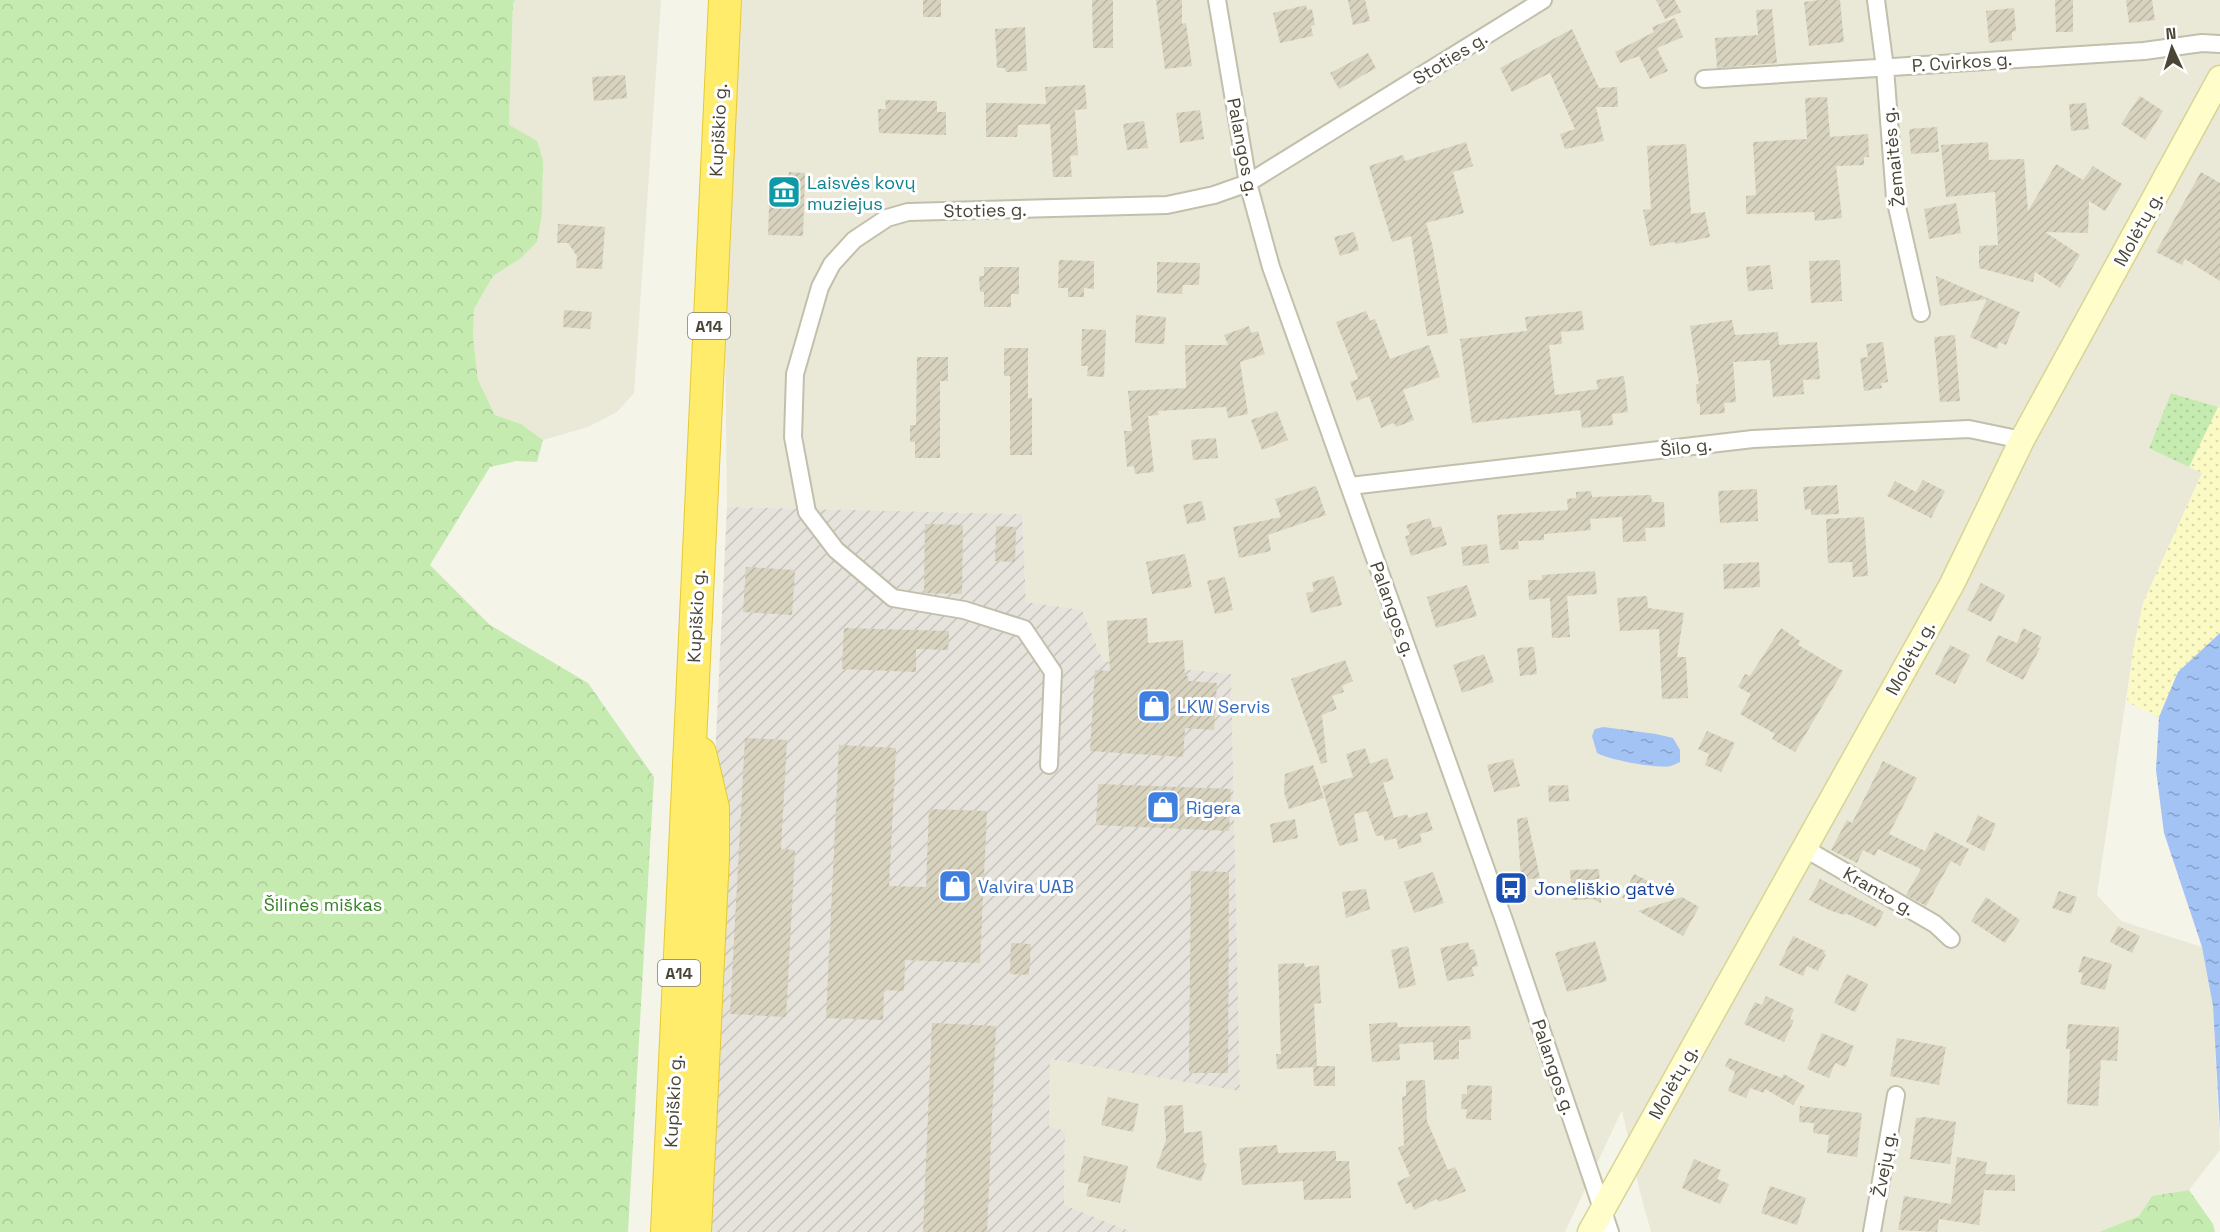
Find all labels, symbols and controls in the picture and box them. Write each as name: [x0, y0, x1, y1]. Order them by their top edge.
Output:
north arrow: [2142, 18, 2202, 78]
text: N: [2165, 23, 2177, 44]
street label: Stoties g.: [1409, 26, 1491, 90]
street label: P. Cvirkos g.: [1911, 47, 2013, 77]
street label: Kupiškio g.: [704, 83, 732, 177]
street label: Palangos g.: [1222, 96, 1264, 198]
street label: Žemaitės g.: [1876, 106, 1910, 208]
place label: Laisvės kovų muziejus: [807, 171, 916, 215]
museum icon: Laisvės kovų muziejus: [766, 174, 802, 210]
street label: Molėtų g.: [2108, 188, 2168, 270]
street label: Stoties g.: [943, 198, 1027, 222]
road number: A14: [688, 313, 730, 339]
street label: Šilo g.: [1659, 432, 1713, 462]
street label: Palangos g.: [1365, 558, 1421, 660]
street label: Kupiškio g.: [682, 569, 710, 663]
street label: Molėtų g.: [1880, 617, 1940, 699]
shop icon: LKW Servis: [1136, 688, 1172, 724]
place label: LKW Servis: [1177, 695, 1270, 718]
shop icon: Rigera: [1145, 789, 1181, 825]
place label: Rigera: [1186, 796, 1241, 819]
street label: Kranto g.: [1839, 861, 1919, 921]
shop icon: Valvira UAB: [937, 868, 973, 904]
bus stop icon: Joneliškio gatvė: [1493, 870, 1529, 906]
place label: Valvira UAB: [978, 875, 1074, 898]
place label: Joneliškio gatvė: [1534, 877, 1675, 900]
park label: Šilinės miškas: [264, 893, 382, 916]
road number: A14: [658, 960, 700, 986]
street label: Palangos g.: [1527, 1016, 1581, 1118]
street label: Molėtų g.: [1643, 1041, 1703, 1123]
street label: Kupiškio g.: [659, 1054, 687, 1148]
street label: Žvejų g.: [1867, 1129, 1901, 1199]

